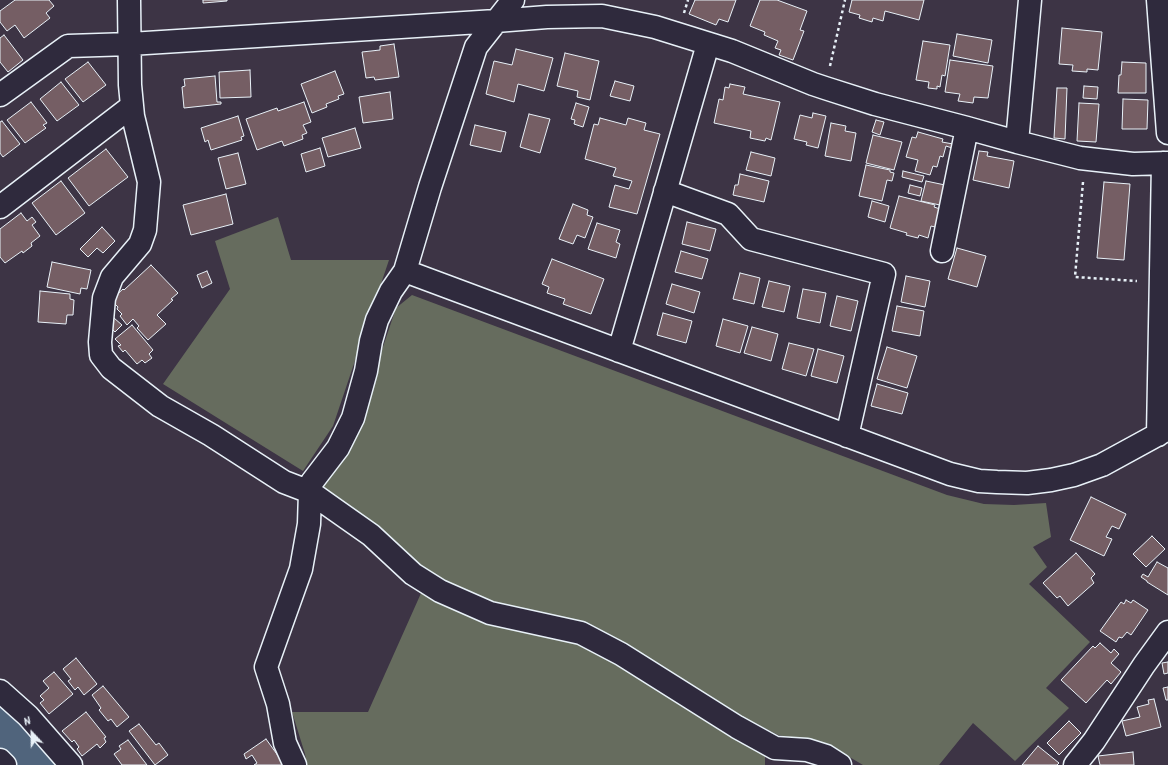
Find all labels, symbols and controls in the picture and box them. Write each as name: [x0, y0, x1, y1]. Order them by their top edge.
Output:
text: N: [21, 712, 34, 732]
north arrow: [12, 713, 52, 753]

